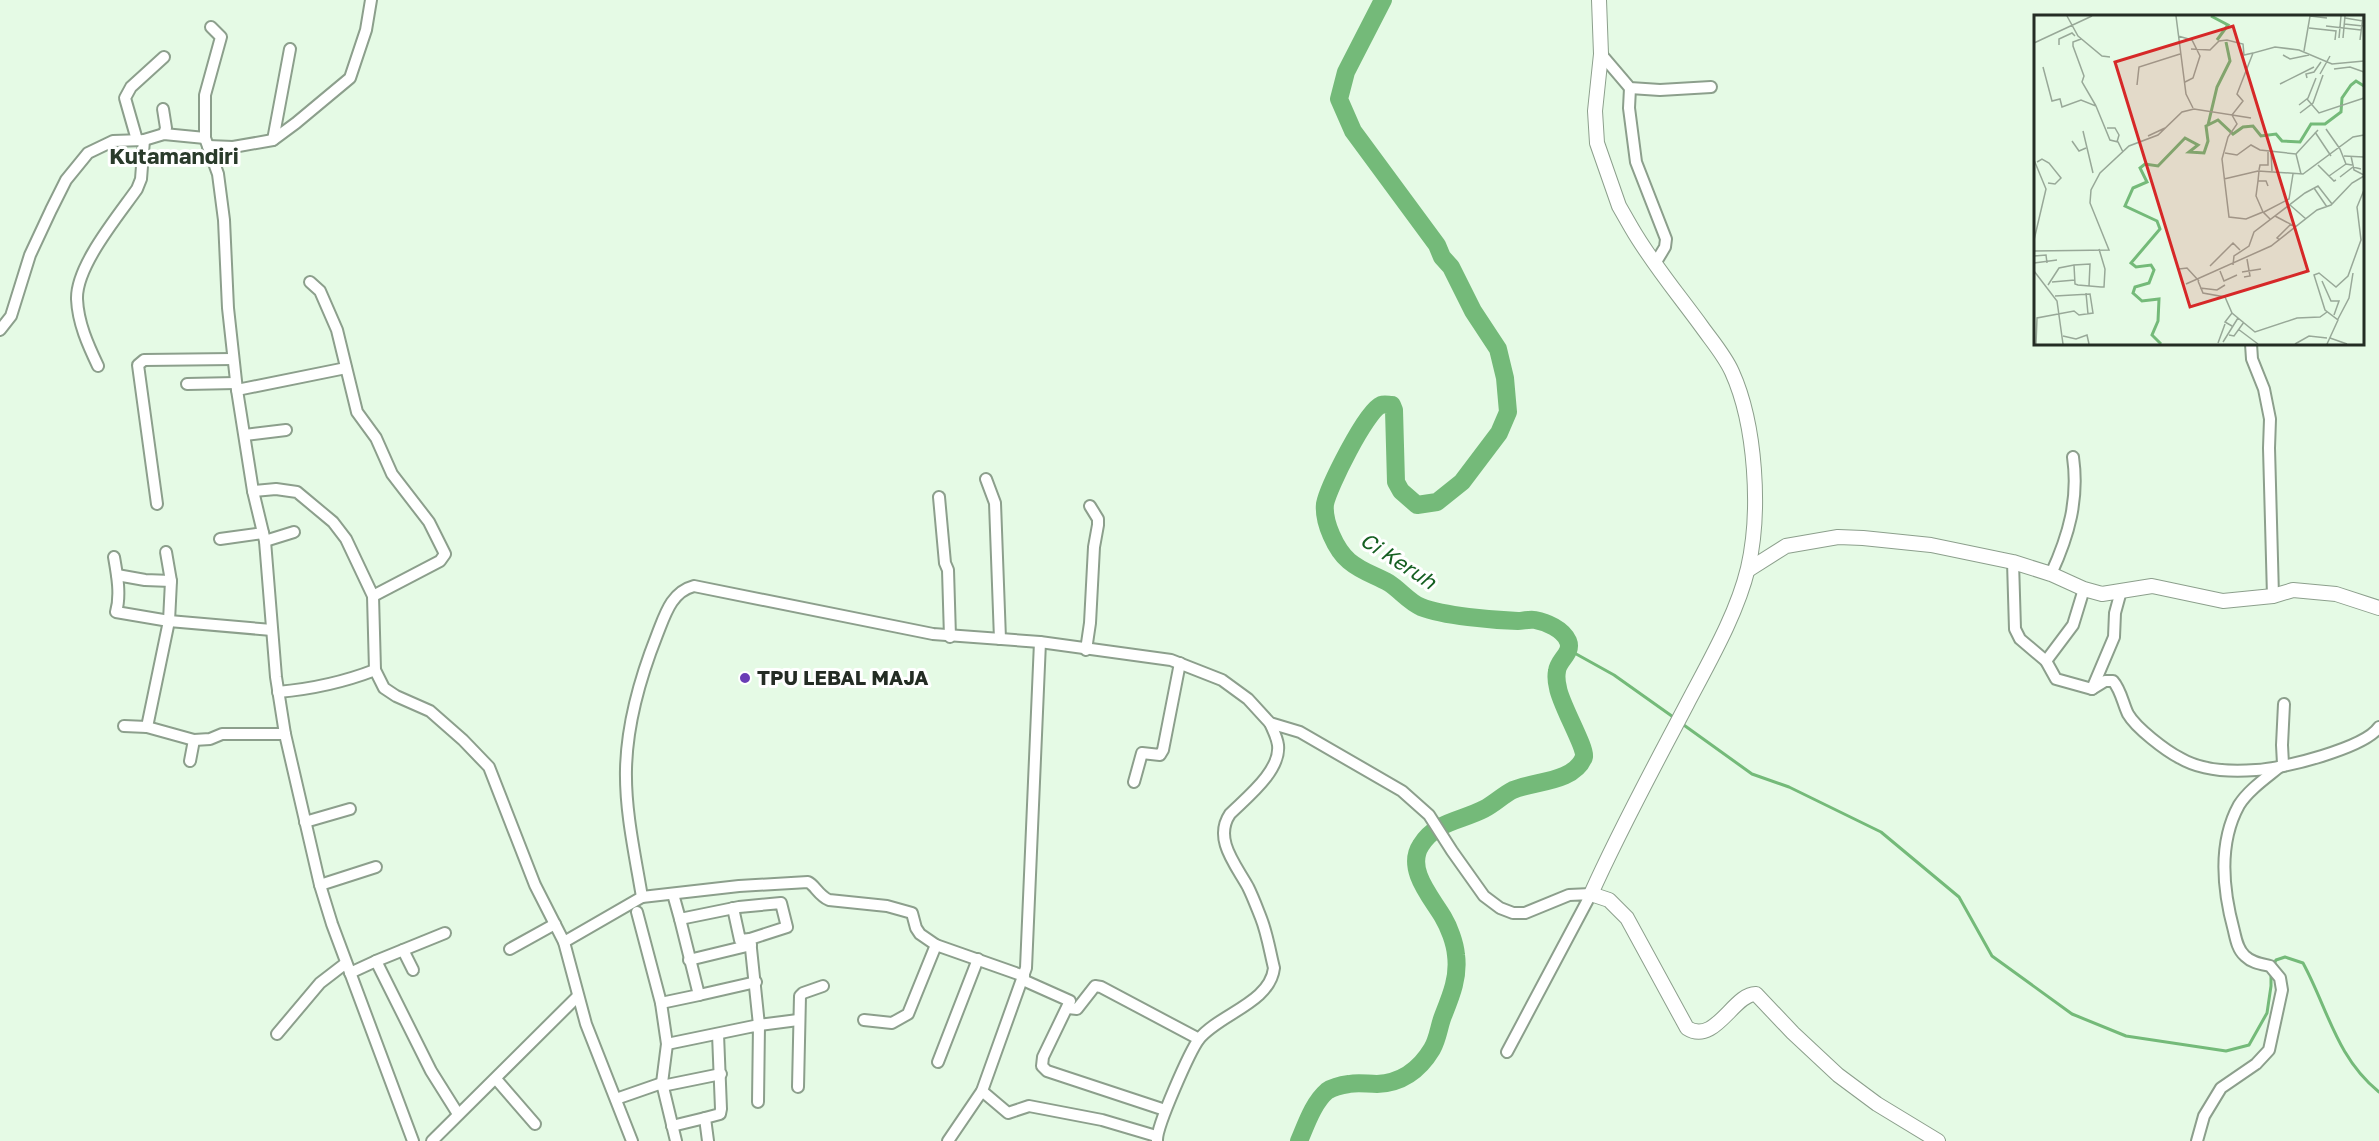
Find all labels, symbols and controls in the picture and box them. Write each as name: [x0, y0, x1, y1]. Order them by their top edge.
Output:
inset map: [2034, 15, 2364, 345]
district label: Kutamandiri: [109, 142, 239, 169]
water label: Ci Keruh: [1356, 526, 1442, 595]
place label: TPU LEBAL MAJA: [757, 665, 928, 689]
marker: TPU LEBAL MAJA: [738, 671, 752, 685]

